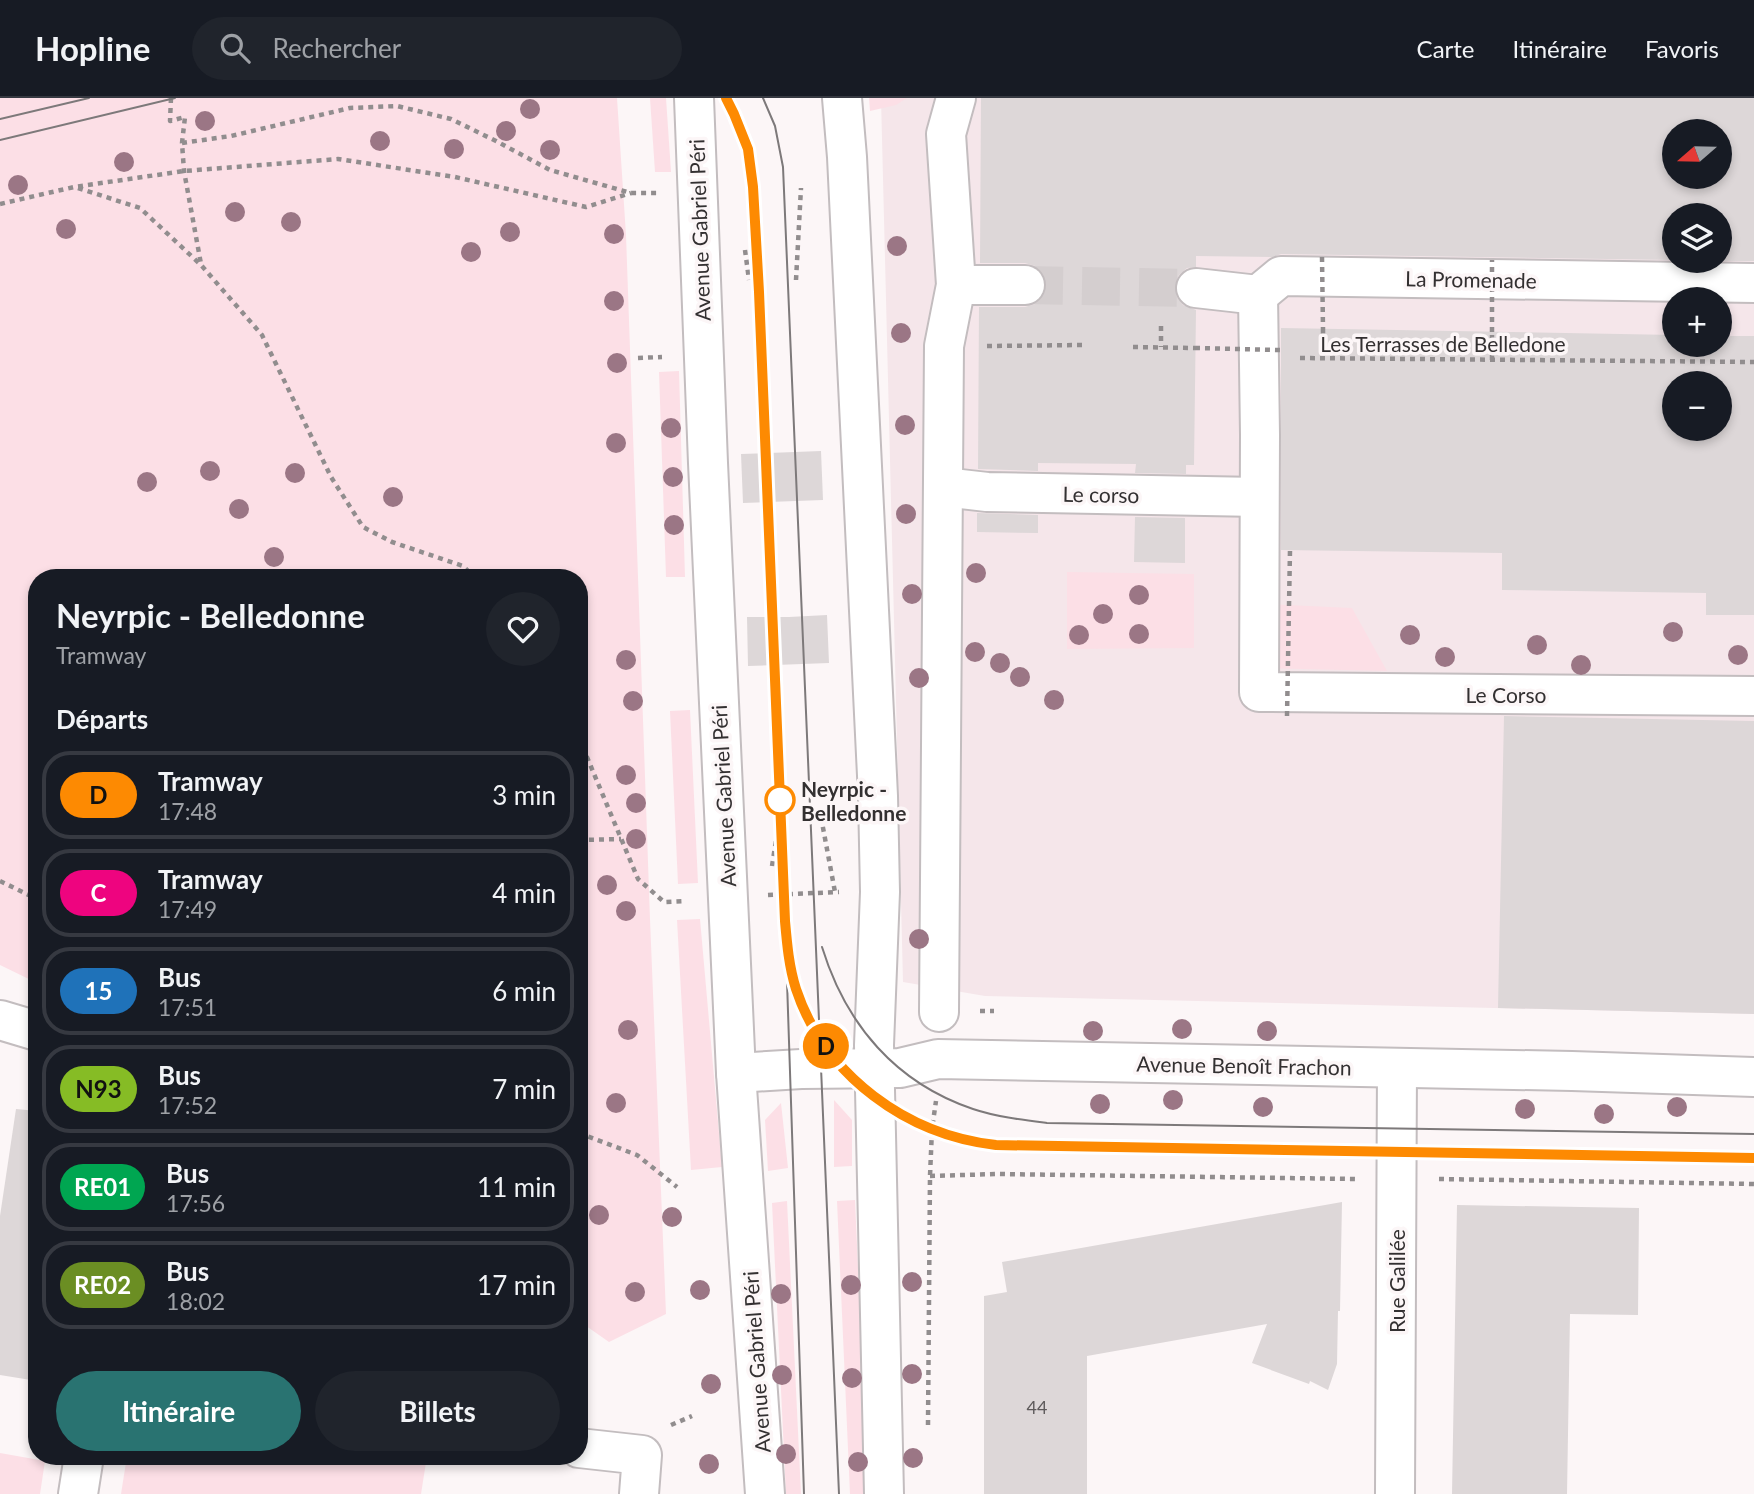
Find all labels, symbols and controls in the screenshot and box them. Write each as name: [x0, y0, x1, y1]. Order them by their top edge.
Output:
search box: [192, 17, 682, 80]
text: Hopline: [35, 28, 150, 68]
icon: search: [216, 29, 254, 67]
text: Rechercher: [272, 32, 401, 64]
text: Carte: [1417, 34, 1475, 63]
text: Itinéraire: [1513, 34, 1607, 63]
text: Favoris: [1645, 34, 1719, 63]
north arrow: [1662, 119, 1732, 189]
map controls: [1662, 119, 1732, 441]
street label: Avenue Gabriel Péri: [683, 138, 715, 322]
button: layers: [1662, 203, 1732, 273]
street label: La Promenade: [1405, 265, 1537, 293]
button: +: [1662, 287, 1732, 357]
street label: Les Terrasses de Belledone: [1320, 331, 1566, 356]
button: −: [1662, 371, 1732, 441]
street label: Le corso: [1062, 481, 1140, 507]
button: heart: [486, 592, 560, 666]
text: Neyrpic - Belledonne: [56, 595, 365, 635]
text: Tramway: [56, 641, 146, 669]
street label: Le Corso: [1466, 682, 1546, 707]
text: Départs: [56, 703, 148, 735]
street label: Avenue Gabriel Péri: [706, 704, 740, 888]
text: Tramway: [158, 765, 263, 797]
place label: Neyrpic - Belledonne: [801, 776, 906, 825]
text: 3 min: [492, 779, 556, 811]
text: D: [89, 780, 108, 809]
marker: Neyrpic - Belledonne: [765, 785, 795, 815]
text: 17:48: [158, 797, 217, 825]
text: Tramway: [158, 863, 263, 895]
text: 4 min: [492, 877, 556, 909]
text: C: [91, 878, 106, 907]
text: 17:49: [158, 895, 217, 923]
text: Bus: [158, 961, 201, 993]
text: 6 min: [492, 975, 556, 1007]
text: 15: [85, 976, 112, 1005]
text: 17:51: [158, 993, 217, 1021]
line badge: D: [803, 1023, 849, 1069]
text: D: [817, 1031, 835, 1060]
street label: Avenue Benoît Frachon: [1136, 1051, 1352, 1079]
text: Bus: [158, 1059, 201, 1091]
text: 7 min: [492, 1073, 556, 1105]
text: N93: [75, 1074, 122, 1103]
text: 17:52: [158, 1091, 217, 1119]
text: Bus: [166, 1157, 209, 1189]
text: 11 min: [477, 1171, 556, 1203]
text: RE01: [74, 1172, 131, 1201]
text: 17:56: [166, 1189, 225, 1217]
street label: Rue Galilée: [1384, 1229, 1409, 1333]
text: Bus: [166, 1255, 209, 1287]
text: 17 min: [477, 1269, 556, 1301]
text: RE02: [74, 1270, 131, 1299]
street label: Avenue Gabriel Péri: [737, 1270, 775, 1454]
text: 18:02: [166, 1287, 225, 1315]
button: Itinéraire: [56, 1371, 301, 1451]
button: Billets: [315, 1371, 560, 1451]
house number: 44: [1027, 1396, 1047, 1418]

